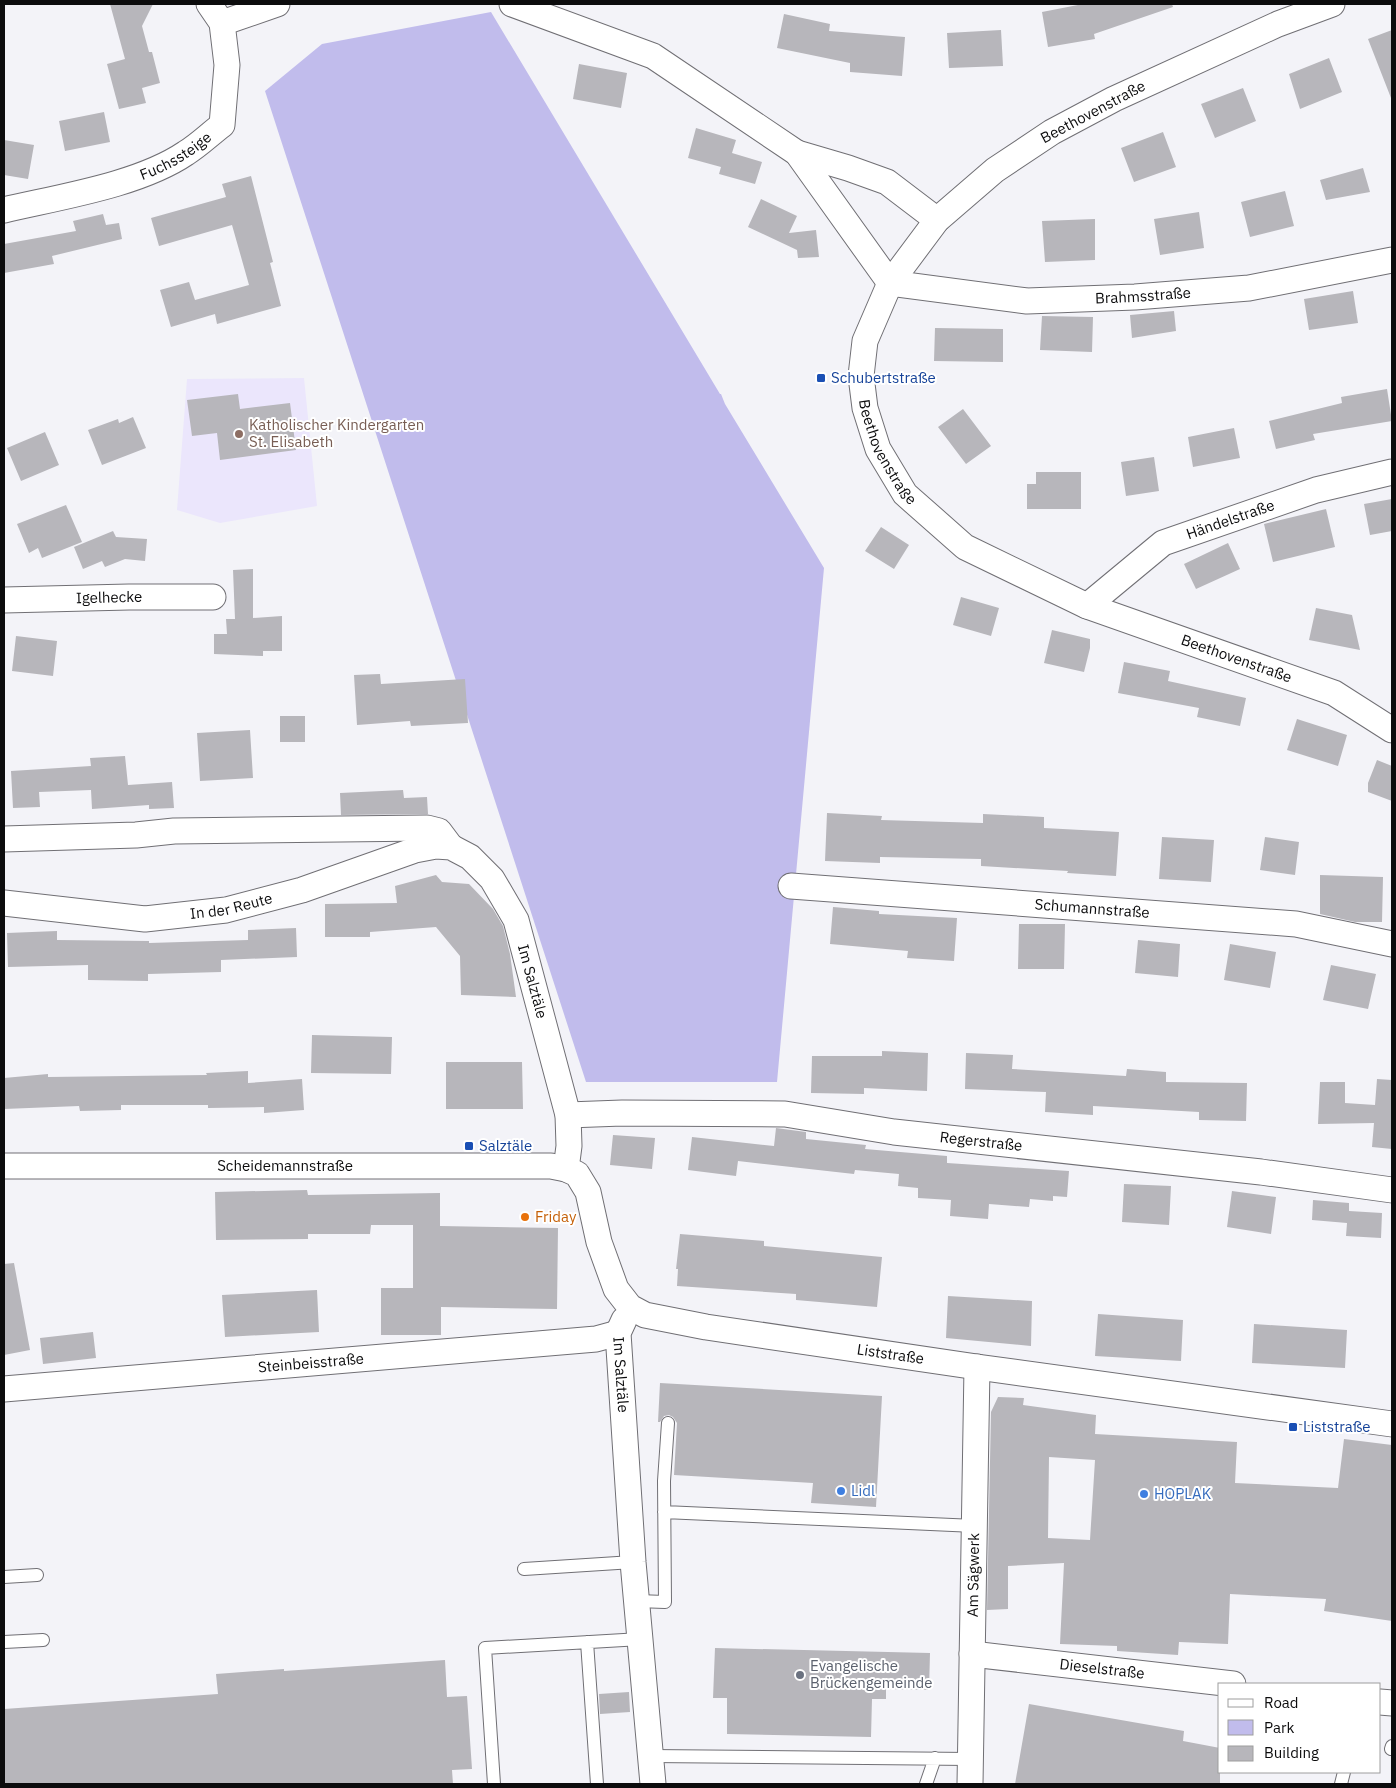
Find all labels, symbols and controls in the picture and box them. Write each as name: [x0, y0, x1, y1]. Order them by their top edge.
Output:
street label: Beethovenstraße: [1037, 76, 1148, 147]
street label: Fuchssteige: [137, 127, 215, 184]
street label: Brahmsstraße: [1095, 283, 1191, 307]
place label: Schubertstraße: [831, 368, 936, 387]
marker: Schubertstraße: [815, 372, 827, 384]
street label: Beethovenstraße: [855, 398, 921, 509]
place label: Katholischer Kindergarten St. Elisabeth: [249, 415, 424, 451]
marker: Katholischer Kindergarten St. Elisabeth: [233, 428, 245, 440]
street label: Händelstraße: [1184, 495, 1277, 543]
street label: Igelhecke: [76, 587, 142, 607]
street label: Beethovenstraße: [1179, 630, 1295, 686]
street label: In der Reute: [189, 888, 274, 923]
street label: Schumannstraße: [1034, 894, 1150, 922]
street label: Im Salztäle: [514, 942, 552, 1021]
street label: Regerstraße: [939, 1127, 1023, 1155]
place label: Salztäle: [479, 1136, 532, 1155]
marker: Salztäle: [463, 1140, 475, 1152]
street label: Scheidemannstraße: [217, 1156, 353, 1175]
place label: Friday: [535, 1207, 577, 1226]
marker: Friday: [519, 1211, 531, 1223]
street label: Im Salztäle: [609, 1336, 633, 1413]
street label: Liststraße: [856, 1339, 925, 1368]
street label: Steinbeisstraße: [257, 1349, 365, 1377]
place label: Liststraße: [1303, 1417, 1371, 1436]
marker: Liststraße: [1287, 1421, 1299, 1433]
place label: Lidl: [851, 1481, 875, 1500]
place label: HOPLAK: [1154, 1484, 1212, 1503]
marker: Lidl: [835, 1485, 847, 1497]
marker: HOPLAK: [1138, 1488, 1150, 1500]
street label: Am Sägwerk: [963, 1533, 983, 1617]
street label: Dieselstraße: [1059, 1654, 1146, 1683]
place label: Evangelische Brückengemeinde: [810, 1656, 932, 1692]
marker: Evangelische Brückengemeinde: [794, 1669, 806, 1681]
legend: [1218, 1683, 1381, 1773]
text: Road: [1264, 1693, 1299, 1712]
text: Park: [1264, 1718, 1294, 1737]
text: Building: [1264, 1743, 1319, 1762]

